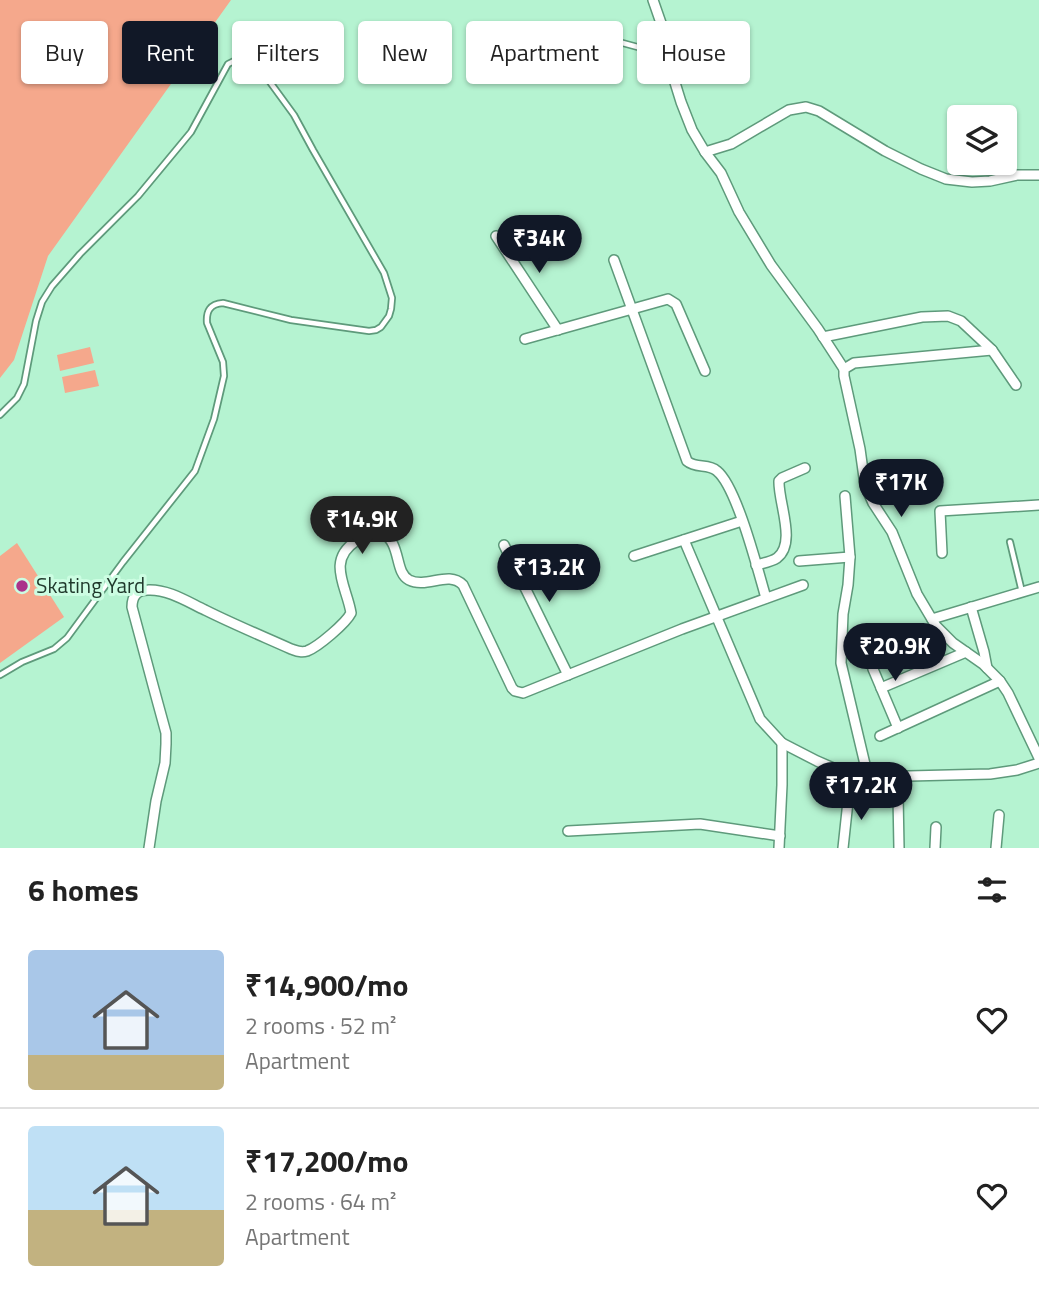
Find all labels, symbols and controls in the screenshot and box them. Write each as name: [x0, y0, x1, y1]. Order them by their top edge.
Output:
chip: Buy: [21, 21, 108, 84]
chip: Rent: [122, 21, 218, 84]
chip: Filters: [232, 21, 344, 84]
chip: New: [358, 21, 452, 84]
chip: Apartment: [466, 21, 623, 84]
chip: House: [637, 21, 750, 84]
map controls: [947, 105, 1017, 175]
button: layers: [947, 105, 1017, 175]
pin: ₹34K: [498, 216, 580, 275]
text: ₹34K: [513, 220, 565, 255]
pin: ₹17K: [860, 460, 942, 519]
text: ₹17K: [875, 464, 927, 499]
pin: ₹14.9K: [305, 496, 419, 556]
text: ₹14.9K: [326, 501, 398, 536]
pin: ₹13.2K: [492, 544, 606, 604]
text: ₹13.2K: [513, 549, 585, 584]
place label: Skating Yard: [36, 569, 145, 601]
marker: Skating Yard: [14, 578, 30, 594]
pin: ₹20.9K: [838, 624, 952, 683]
text: ₹20.9K: [859, 628, 931, 663]
pin: ₹17.2K: [804, 762, 918, 822]
text: ₹17.2K: [825, 767, 897, 802]
text: 6 homes: [28, 867, 139, 913]
icon: filters: [973, 871, 1011, 909]
text: ₹14,900/mo: [245, 962, 409, 1008]
icon: home: [84, 978, 168, 1062]
icon: heart: [973, 1001, 1011, 1039]
text: 2 rooms · 52 m²: [245, 1008, 396, 1043]
text: Apartment: [245, 1043, 350, 1078]
text: ₹17,200/mo: [245, 1138, 409, 1184]
icon: home: [84, 1154, 168, 1238]
icon: heart: [973, 1177, 1011, 1215]
text: 2 rooms · 64 m²: [245, 1184, 396, 1219]
text: Apartment: [245, 1219, 350, 1254]

